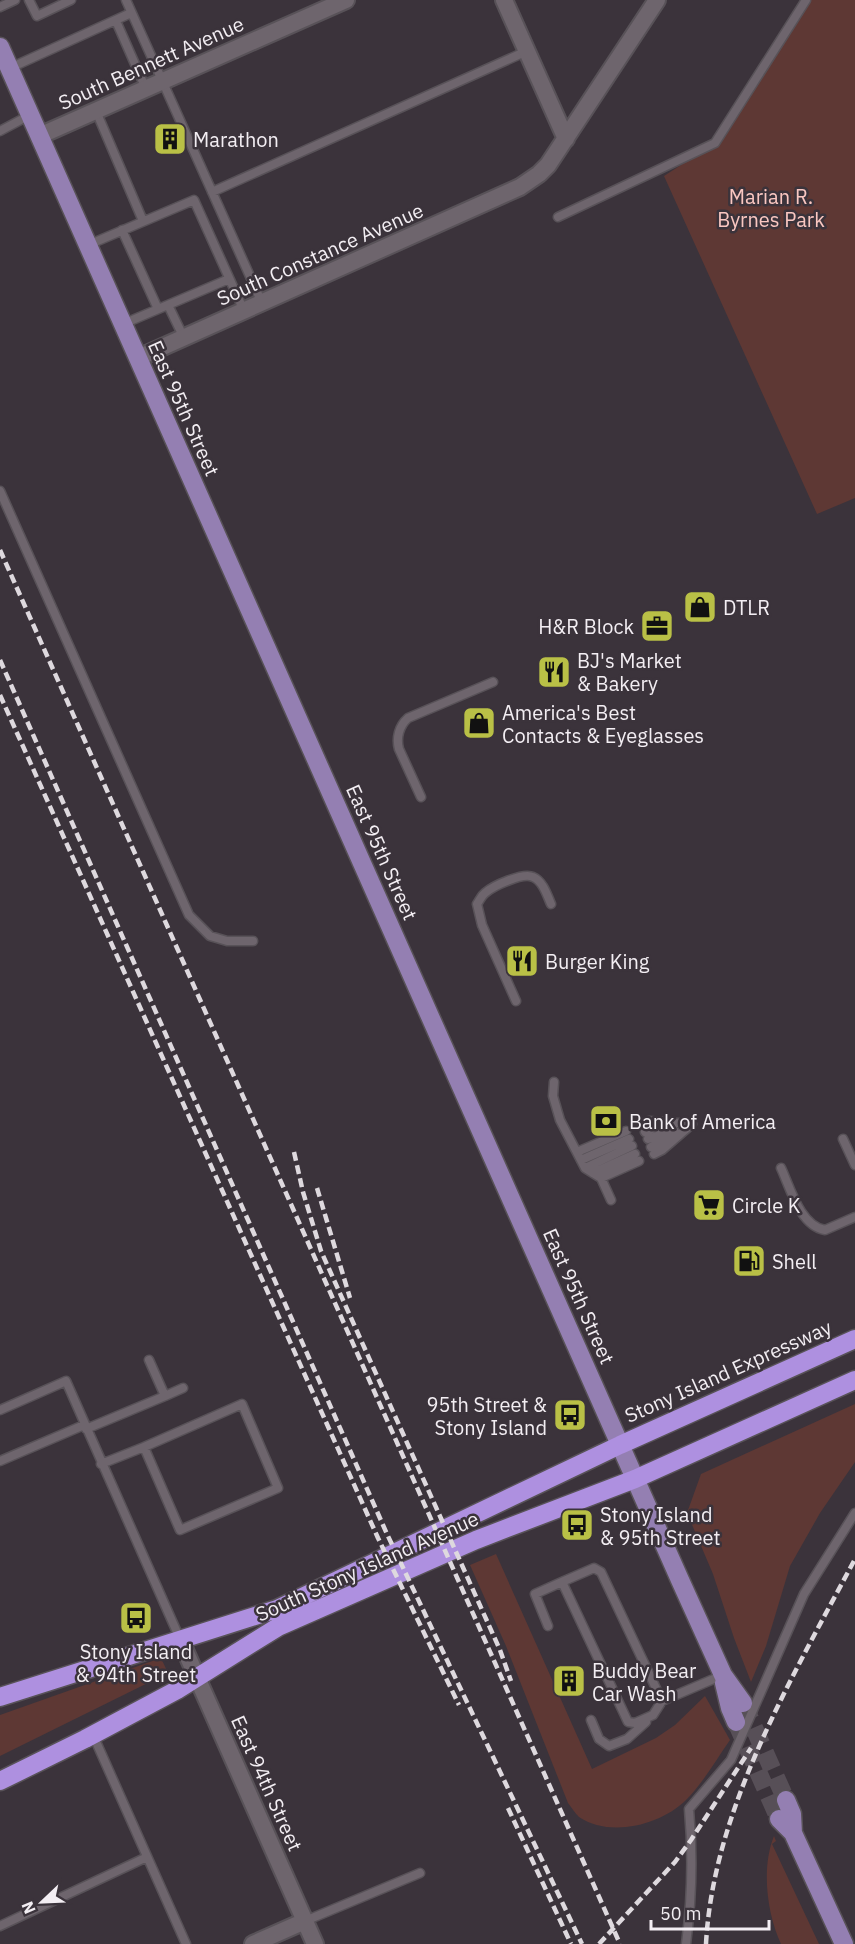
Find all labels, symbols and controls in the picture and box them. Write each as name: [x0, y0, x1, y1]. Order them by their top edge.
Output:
street label: South Bennett Avenue: [54, 10, 248, 116]
building icon: Marathon: [152, 121, 188, 157]
place label: Marathon: [193, 126, 279, 153]
park label: Marian R. Byrnes Park: [717, 183, 825, 233]
street label: South Constance Avenue: [212, 196, 428, 312]
street label: East 95th Street: [142, 336, 226, 480]
shop icon: DTLR: [682, 589, 718, 625]
place label: DTLR: [723, 594, 770, 621]
office icon: H&R Block: [639, 608, 675, 644]
place label: H&R Block: [538, 613, 634, 640]
place label: BJ's Market & Bakery: [577, 647, 682, 697]
restaurant icon: BJ's Market & Bakery: [536, 654, 572, 690]
place label: America's Best Contacts & Eyeglasses: [502, 699, 704, 749]
shop icon: America's Best Contacts & Eyeglasses: [461, 705, 497, 741]
street label: East 95th Street: [340, 780, 424, 924]
restaurant icon: Burger King: [504, 943, 540, 979]
place label: Burger King: [545, 948, 650, 975]
bank icon: Bank of America: [588, 1103, 624, 1139]
place label: Bank of America: [629, 1108, 776, 1135]
supermarket icon: Circle K: [691, 1187, 727, 1223]
place label: Circle K: [732, 1192, 801, 1219]
street label: East 95th Street: [537, 1224, 621, 1368]
fuel station icon: Shell: [731, 1243, 767, 1279]
place label: Shell: [772, 1248, 817, 1275]
street label: Stony Island Expressway: [620, 1313, 836, 1429]
place label: 95th Street & Stony Island: [426, 1391, 547, 1441]
bus stop icon: 95th Street & Stony Island: [552, 1397, 588, 1433]
place label: Stony Island & 95th Street: [600, 1501, 721, 1551]
street label: South Stony Island Avenue: [251, 1505, 483, 1627]
bus stop icon: Stony Island & 95th Street: [559, 1507, 595, 1543]
bus stop icon: Stony Island & 94th Street: [118, 1600, 154, 1636]
place label: Stony Island & 94th Street: [76, 1638, 196, 1688]
place label: Buddy Bear Car Wash: [592, 1657, 696, 1707]
building icon: Buddy Bear Car Wash: [551, 1663, 587, 1699]
street label: East 94th Street: [225, 1711, 309, 1855]
north arrow: [12, 1872, 72, 1932]
scale bar: [651, 1893, 770, 1931]
text: N: [17, 1899, 40, 1917]
text: 50 m: [660, 1902, 702, 1925]

